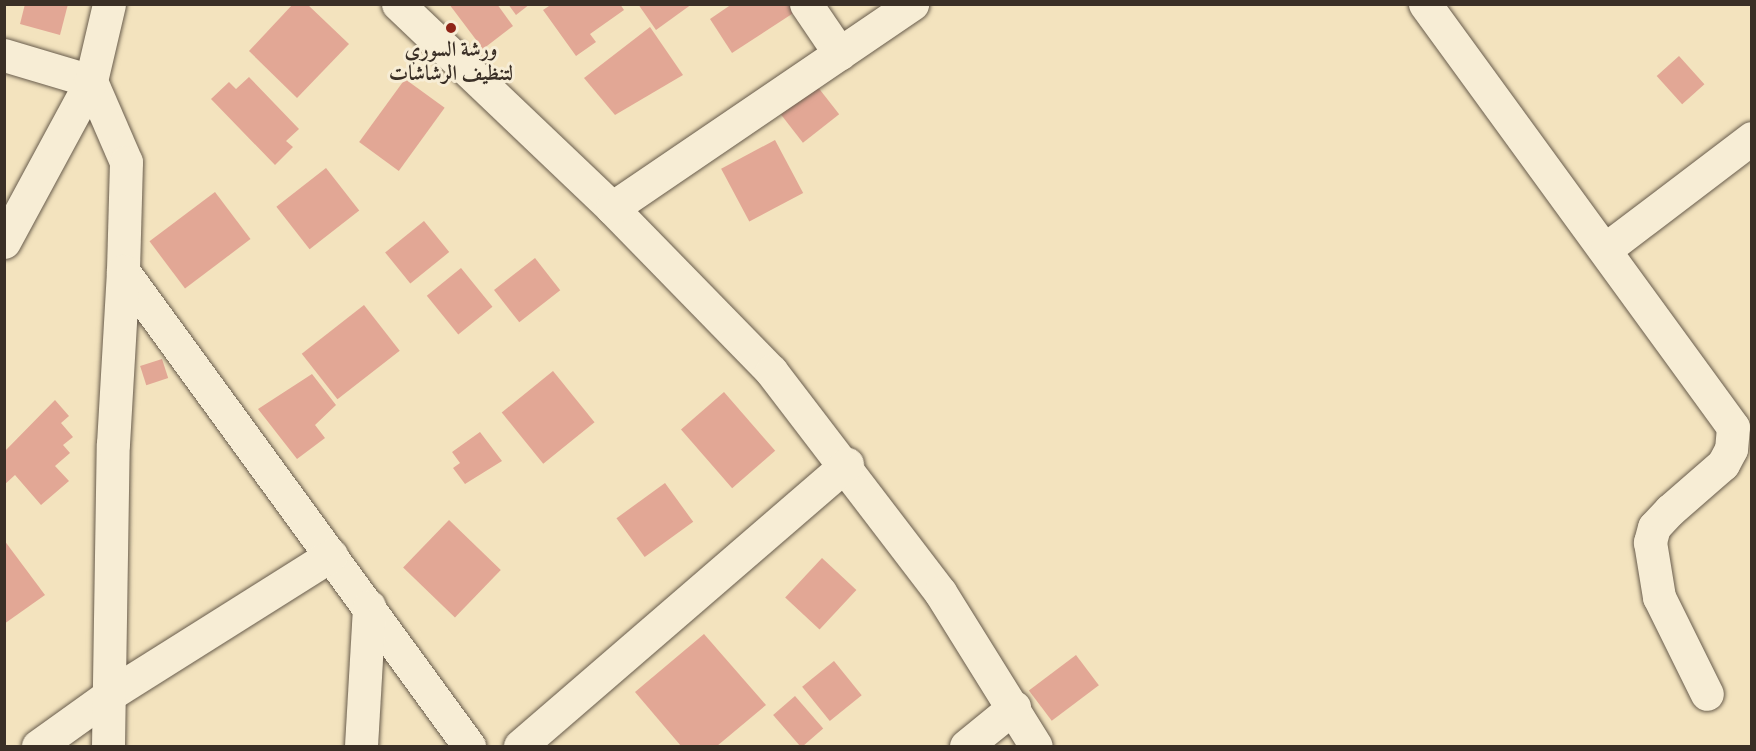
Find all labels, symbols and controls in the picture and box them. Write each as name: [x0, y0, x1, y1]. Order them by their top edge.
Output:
marker: ورشة السوري لتنظيف الرشاشات: [444, 21, 458, 35]
place label: ورشة السوري لتنظيف الرشاشات: [389, 37, 513, 87]

